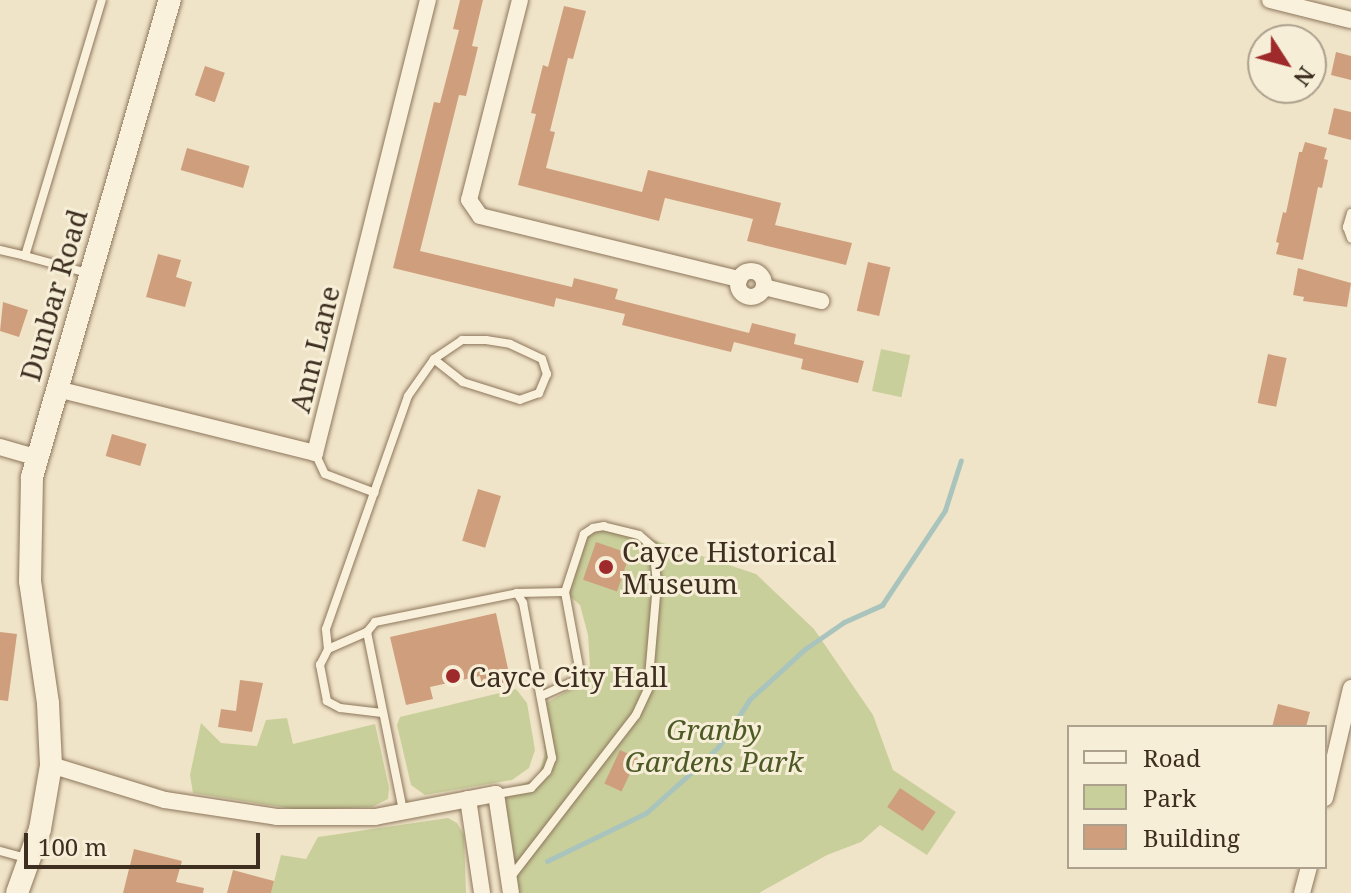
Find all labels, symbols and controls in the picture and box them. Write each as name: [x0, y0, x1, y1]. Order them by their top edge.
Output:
north arrow: [1247, 24, 1327, 104]
text: N: [1288, 61, 1322, 93]
street label: Dunbar Road: [12, 205, 94, 385]
street label: Ann Lane: [282, 282, 346, 416]
place label: Cayce Historical Museum: [622, 534, 836, 600]
marker: Cayce Historical Museum: [597, 558, 615, 576]
place label: Cayce City Hall: [469, 659, 668, 693]
marker: Cayce City Hall: [444, 667, 462, 685]
park label: Granby Gardens Park: [625, 712, 803, 778]
legend: [1067, 725, 1327, 869]
text: Road: [1143, 741, 1201, 774]
text: Park: [1143, 781, 1196, 814]
scale bar: [28, 817, 264, 867]
text: Building: [1143, 821, 1240, 854]
text: 100 m: [38, 830, 107, 863]

